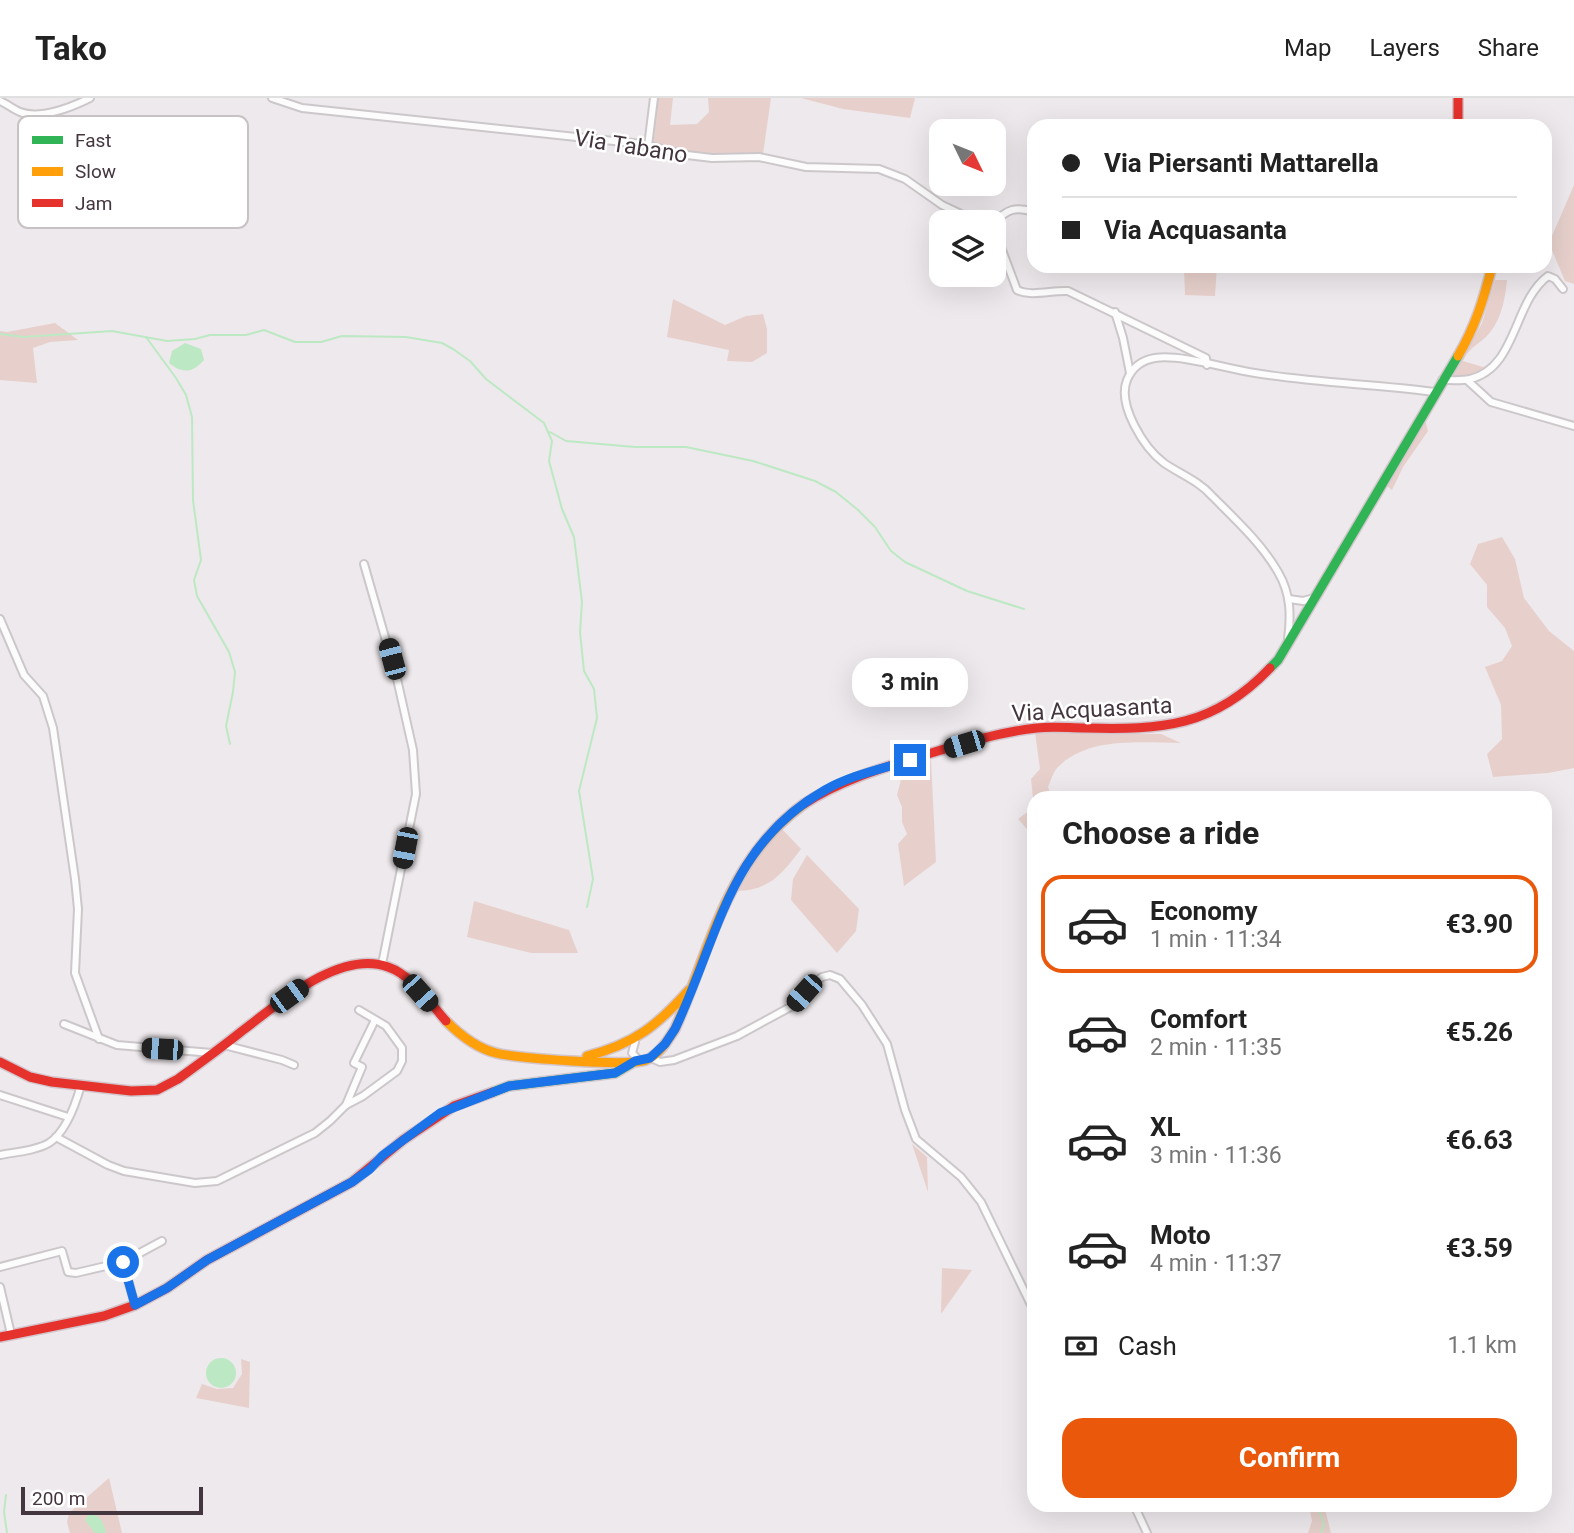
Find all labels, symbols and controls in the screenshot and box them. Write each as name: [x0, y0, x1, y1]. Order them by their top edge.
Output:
text: Tako: [35, 29, 107, 68]
text: Map: [1284, 34, 1332, 62]
text: Layers: [1370, 34, 1440, 62]
text: Share: [1478, 34, 1539, 62]
legend: [18, 116, 248, 228]
north arrow: [929, 119, 1006, 196]
map controls: [929, 119, 1006, 287]
street label: Via Tabano: [572, 124, 689, 169]
text: Fast: [75, 129, 112, 152]
text: Via Piersanti Mattarella: [1104, 148, 1379, 178]
text: Slow: [75, 160, 116, 183]
text: Jam: [75, 192, 112, 215]
button: layers: [929, 210, 1006, 287]
text: Via Acquasanta: [1104, 215, 1287, 245]
car: [377, 636, 408, 682]
callout: 3 min: [852, 658, 968, 708]
text: 3 min: [881, 669, 939, 696]
street label: Via Acquasanta: [1011, 692, 1173, 727]
car: [941, 728, 988, 760]
route end: [894, 744, 926, 776]
text: Choose a ride: [1062, 814, 1259, 852]
car: [391, 825, 420, 871]
icon: car: [1066, 893, 1129, 956]
text: Economy: [1150, 896, 1257, 926]
text: €3.90: [1446, 909, 1513, 939]
text: 1 min · 11:34: [1150, 926, 1282, 953]
car: [399, 970, 442, 1016]
car: [783, 970, 826, 1016]
car: [266, 975, 313, 1017]
icon: car: [1066, 1001, 1129, 1064]
text: Comfort: [1150, 1004, 1247, 1034]
text: €5.26: [1446, 1017, 1513, 1047]
text: 2 min · 11:35: [1150, 1034, 1282, 1061]
car: [141, 1037, 184, 1061]
icon: car: [1066, 1109, 1129, 1172]
text: XL: [1150, 1112, 1181, 1142]
text: €6.63: [1446, 1125, 1513, 1155]
text: 3 min · 11:36: [1150, 1142, 1282, 1169]
icon: car: [1066, 1217, 1129, 1280]
text: Moto: [1150, 1220, 1211, 1250]
text: €3.59: [1446, 1233, 1513, 1263]
route start: [107, 1246, 139, 1278]
text: 4 min · 11:37: [1150, 1250, 1282, 1277]
icon: cash: [1062, 1327, 1100, 1365]
text: Cash: [1118, 1331, 1177, 1361]
text: 1.1 km: [1448, 1332, 1517, 1359]
button: Confirm: [1062, 1418, 1517, 1498]
scale bar: [21, 1484, 203, 1516]
text: 200 m: [32, 1487, 85, 1510]

